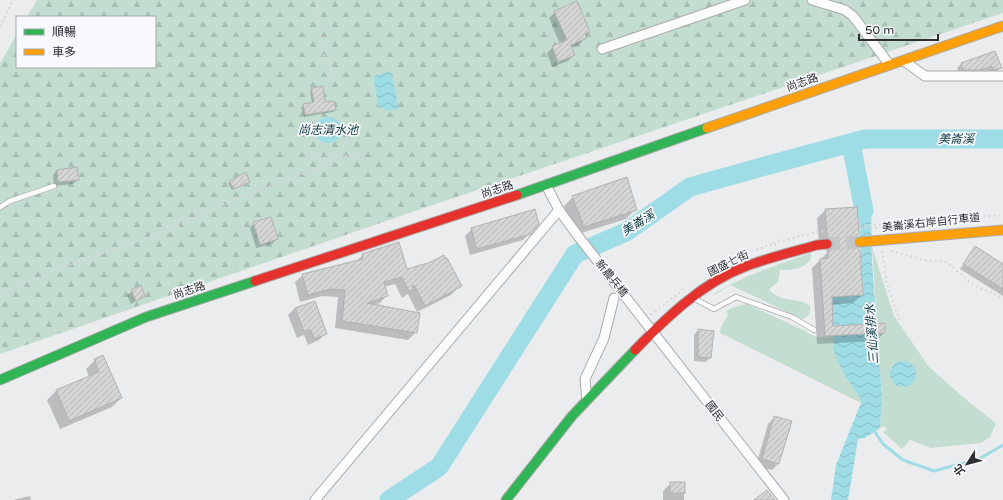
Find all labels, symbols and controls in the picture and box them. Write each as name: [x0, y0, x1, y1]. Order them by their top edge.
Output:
legend: [16, 16, 156, 68]
scale bar: [859, 16, 938, 42]
text: 50 m: [865, 23, 894, 37]
text: 順暢: [52, 25, 76, 39]
text: 車多: [52, 45, 76, 59]
street label: 尚志路: [784, 71, 820, 94]
water label: 尚志清水池: [298, 123, 360, 137]
water label: 美崙溪: [938, 132, 976, 146]
street label: 尚志路: [479, 178, 515, 201]
water label: 美崙溪: [619, 206, 659, 238]
street label: 美崙溪右岸自行車道: [881, 211, 981, 234]
street label: 國盛七街: [706, 248, 751, 279]
street label: 新農兵橋: [593, 257, 631, 300]
street label: 尚志路: [171, 279, 207, 302]
water label: 三仙溪排水: [863, 303, 881, 364]
street label: 國民: [703, 399, 727, 424]
north arrow: [947, 444, 987, 484]
text: 北: [951, 461, 968, 478]

